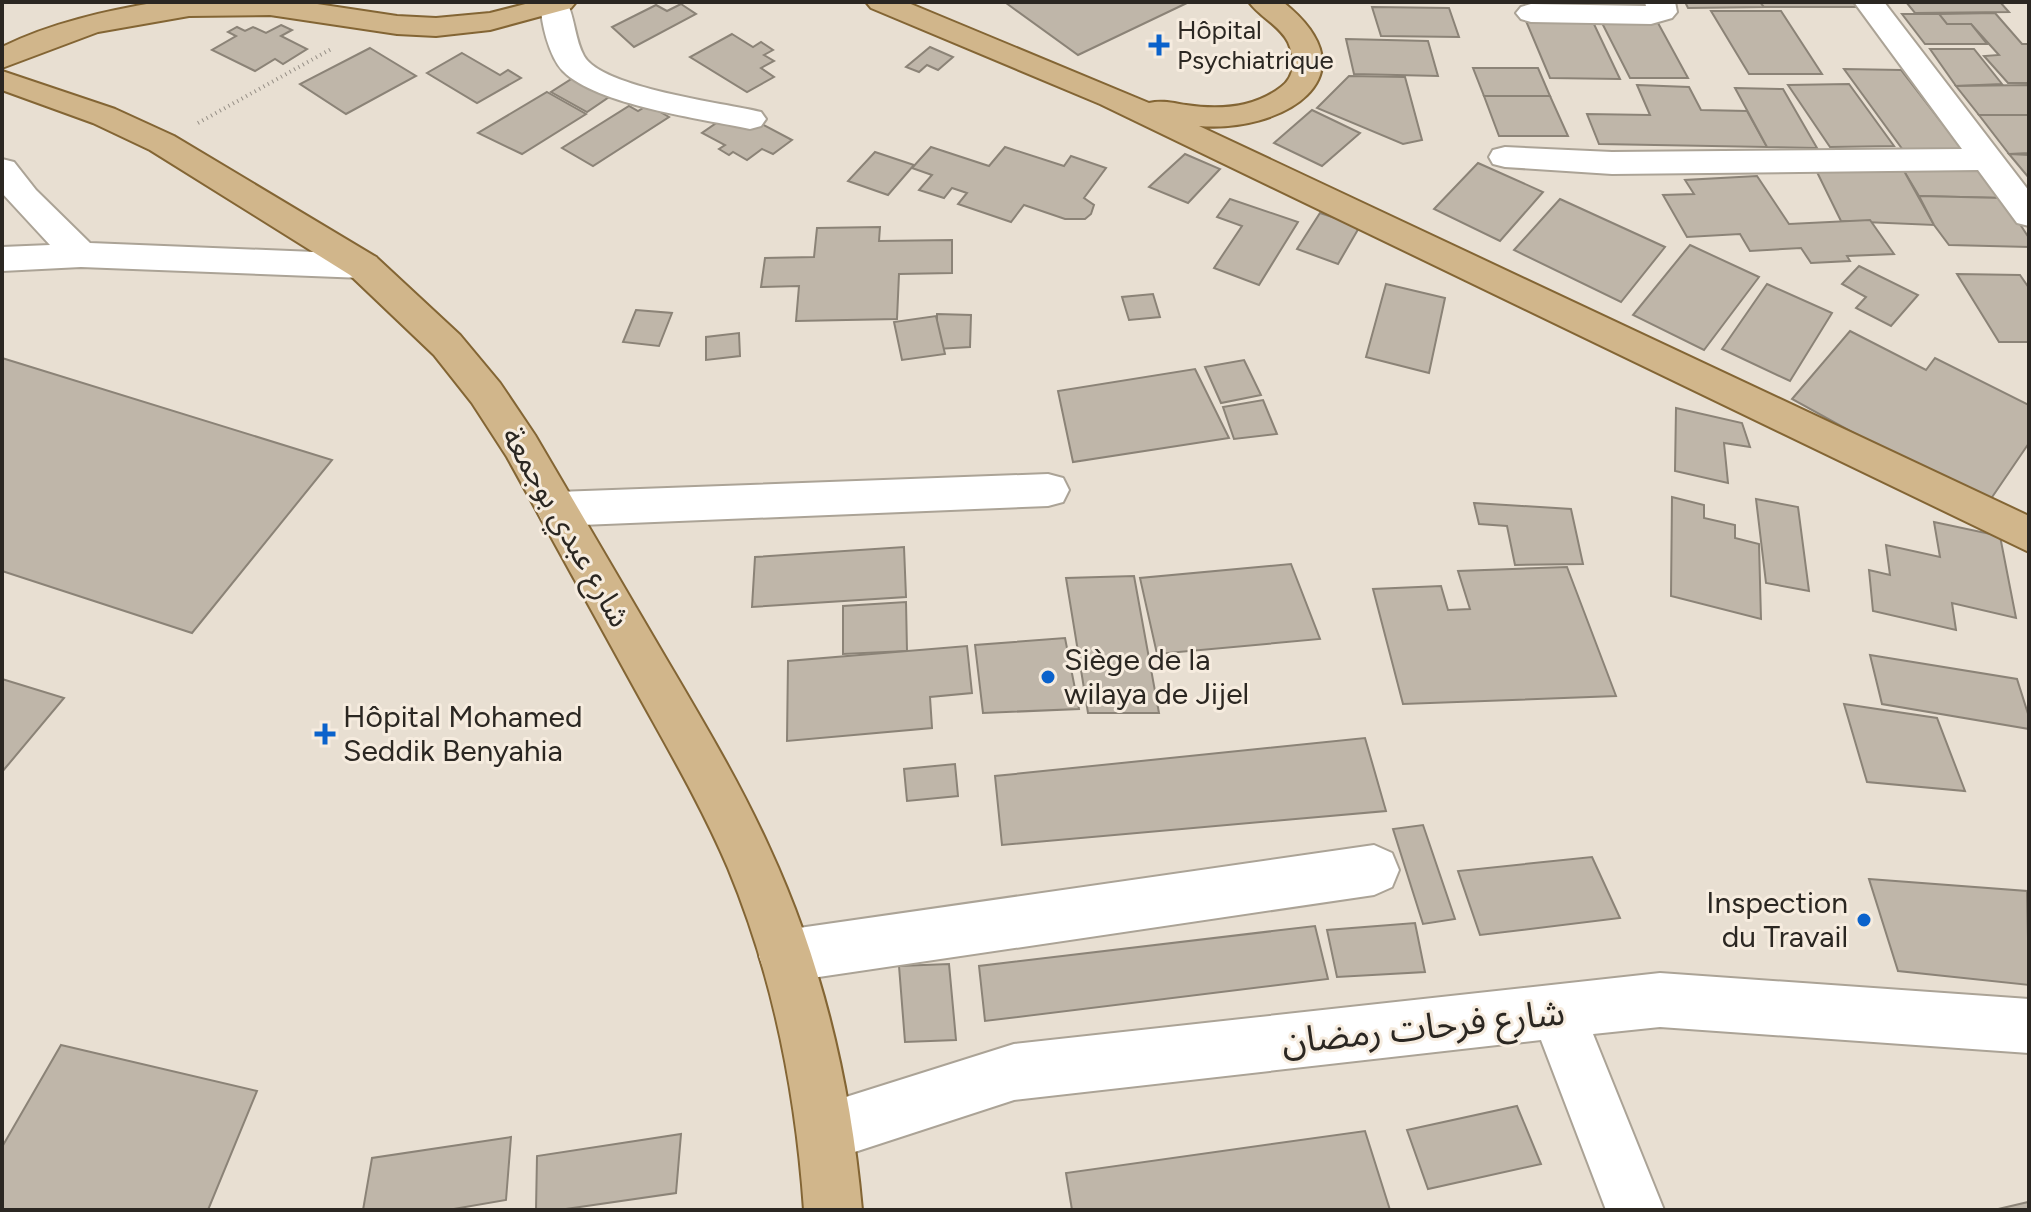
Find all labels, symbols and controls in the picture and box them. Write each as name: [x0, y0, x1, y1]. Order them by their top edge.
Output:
place label: Hôpital Psychiatrique: [1177, 14, 1334, 76]
marker: Hôpital Psychiatrique: [1148, 34, 1170, 56]
street label: شارع عبدي بوجمعة: [490, 420, 639, 636]
place label: Siège de la wilaya de Jijel: [1064, 641, 1249, 712]
marker: Siège de la wilaya de Jijel: [1039, 668, 1057, 686]
place label: Hôpital Mohamed Seddik Benyahia: [343, 698, 583, 769]
marker: Hôpital Mohamed Seddik Benyahia: [314, 723, 336, 745]
place label: Inspection du Travail: [1706, 884, 1848, 955]
marker: Inspection du Travail: [1855, 911, 1873, 929]
street label: شارع فرحات رمضان: [1279, 990, 1567, 1068]

